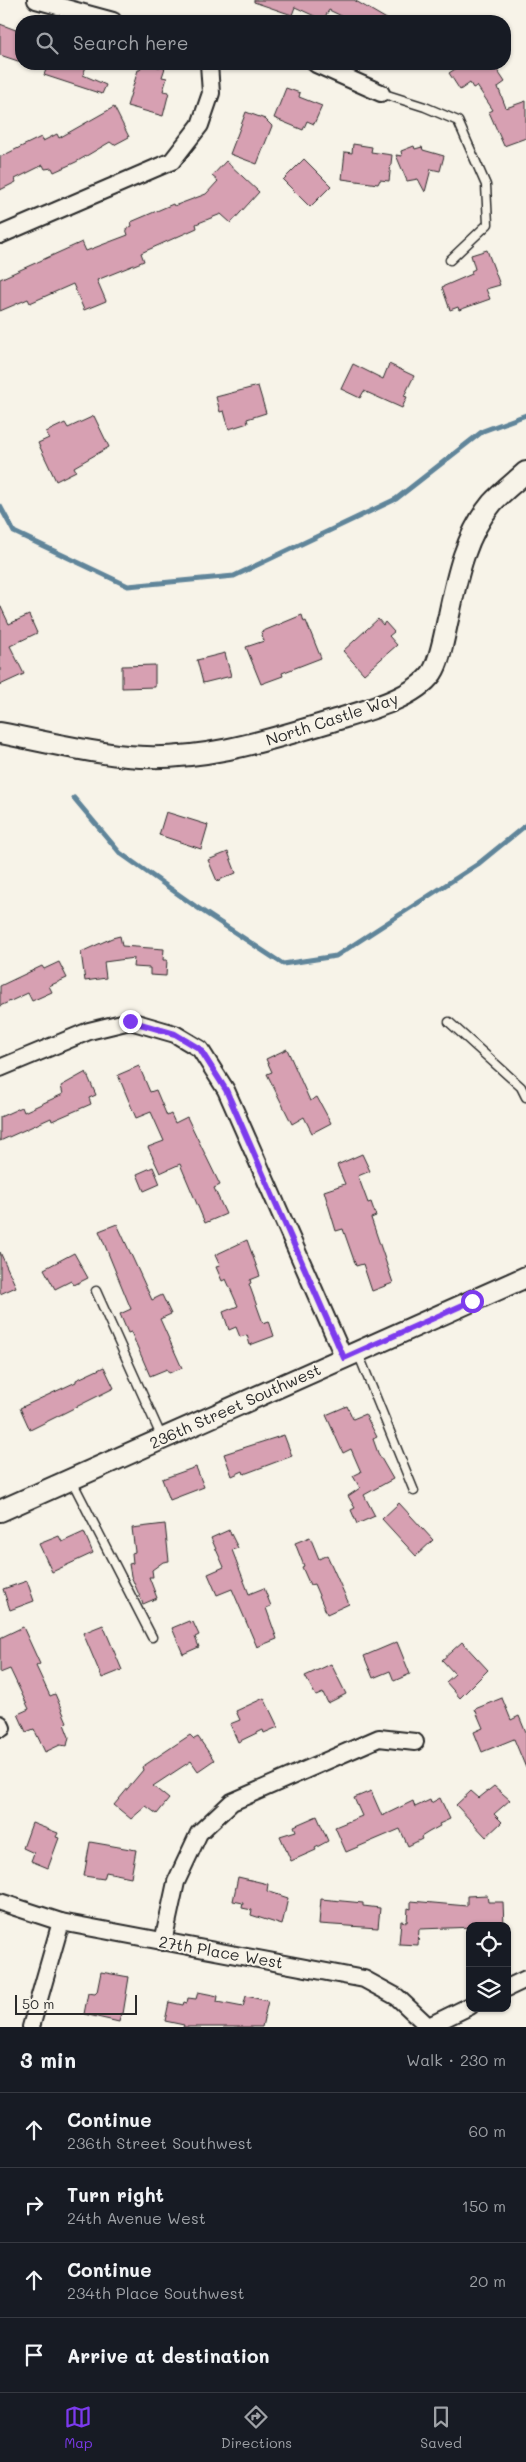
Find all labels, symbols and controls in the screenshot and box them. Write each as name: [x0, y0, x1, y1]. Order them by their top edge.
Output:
search box: [15, 15, 511, 70]
icon: search: [33, 29, 61, 57]
text: Search here: [73, 30, 189, 55]
street label: North Castle Way: [263, 687, 401, 750]
route end: [119, 1010, 142, 1033]
route start: [461, 1290, 484, 1313]
street label: 236th Street Southwest: [146, 1358, 324, 1453]
map controls: [466, 1922, 511, 2012]
button: locate: [466, 1922, 511, 1967]
street label: 27th Place West: [157, 1930, 285, 1973]
button: layers: [466, 1967, 511, 2012]
scale bar: [15, 1992, 138, 2015]
text: 50 m: [22, 1994, 54, 2013]
text: 3 min: [20, 2046, 76, 2073]
text: Walk · 230 m: [406, 2049, 506, 2070]
text: Continue: [67, 2107, 152, 2132]
icon: ahead: [20, 2116, 48, 2144]
text: 60 m: [469, 2120, 506, 2141]
text: 236th Street Southwest: [67, 2132, 253, 2153]
text: Turn right: [67, 2182, 164, 2207]
icon: right: [20, 2191, 48, 2219]
text: 150 m: [462, 2195, 506, 2216]
text: 24th Avenue West: [67, 2207, 206, 2228]
text: Continue: [67, 2257, 152, 2282]
icon: ahead: [20, 2266, 48, 2294]
text: 20 m: [469, 2270, 506, 2291]
text: 234th Place Southwest: [67, 2282, 245, 2303]
icon: arrive: [20, 2341, 48, 2369]
text: Arrive at destination: [67, 2343, 270, 2368]
tab: Map: [64, 2403, 93, 2452]
tab: Directions: [221, 2403, 292, 2452]
tab: Saved: [420, 2403, 462, 2452]

